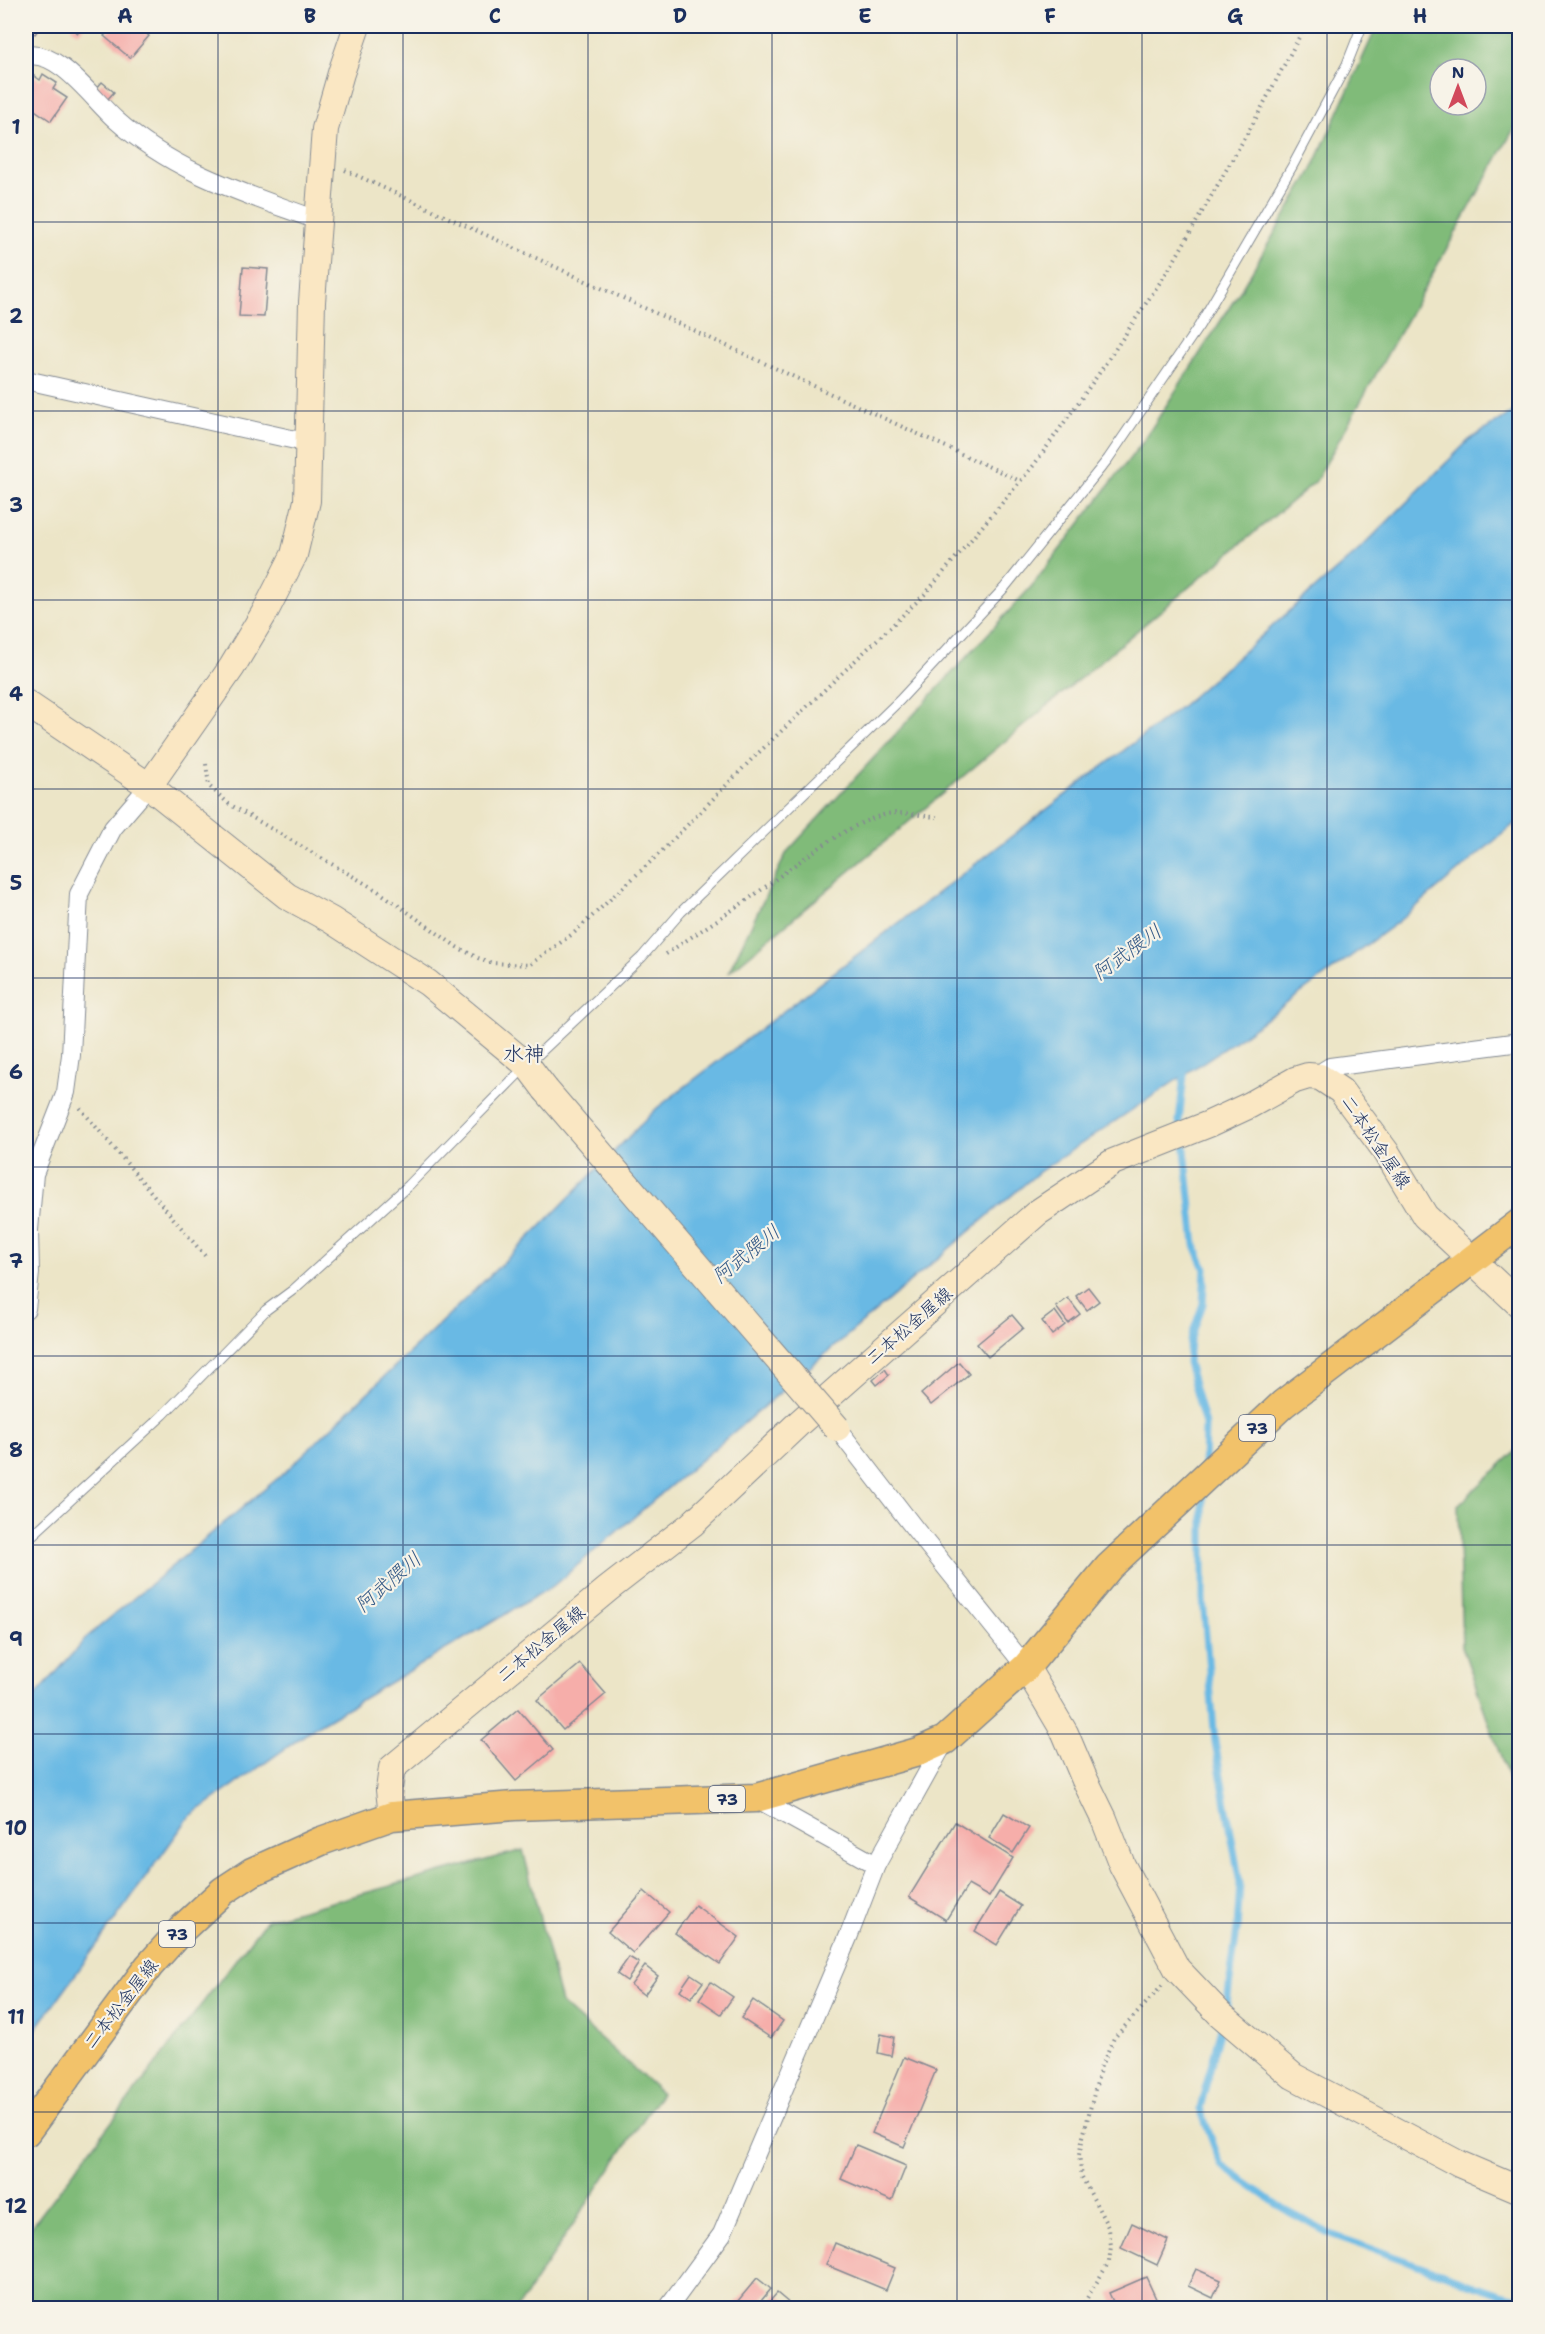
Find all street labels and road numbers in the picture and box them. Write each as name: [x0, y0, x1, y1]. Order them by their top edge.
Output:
street label: 二本松金屋線: [1336, 1091, 1416, 1193]
street label: 二本松金屋線: [860, 1282, 958, 1370]
road number: 73: [1239, 1415, 1275, 1441]
street label: 二本松金屋線: [492, 1600, 590, 1688]
road number: 73: [709, 1786, 745, 1812]
road number: 73: [159, 1921, 195, 1947]
street label: 二本松金屋線: [78, 1954, 164, 2054]

